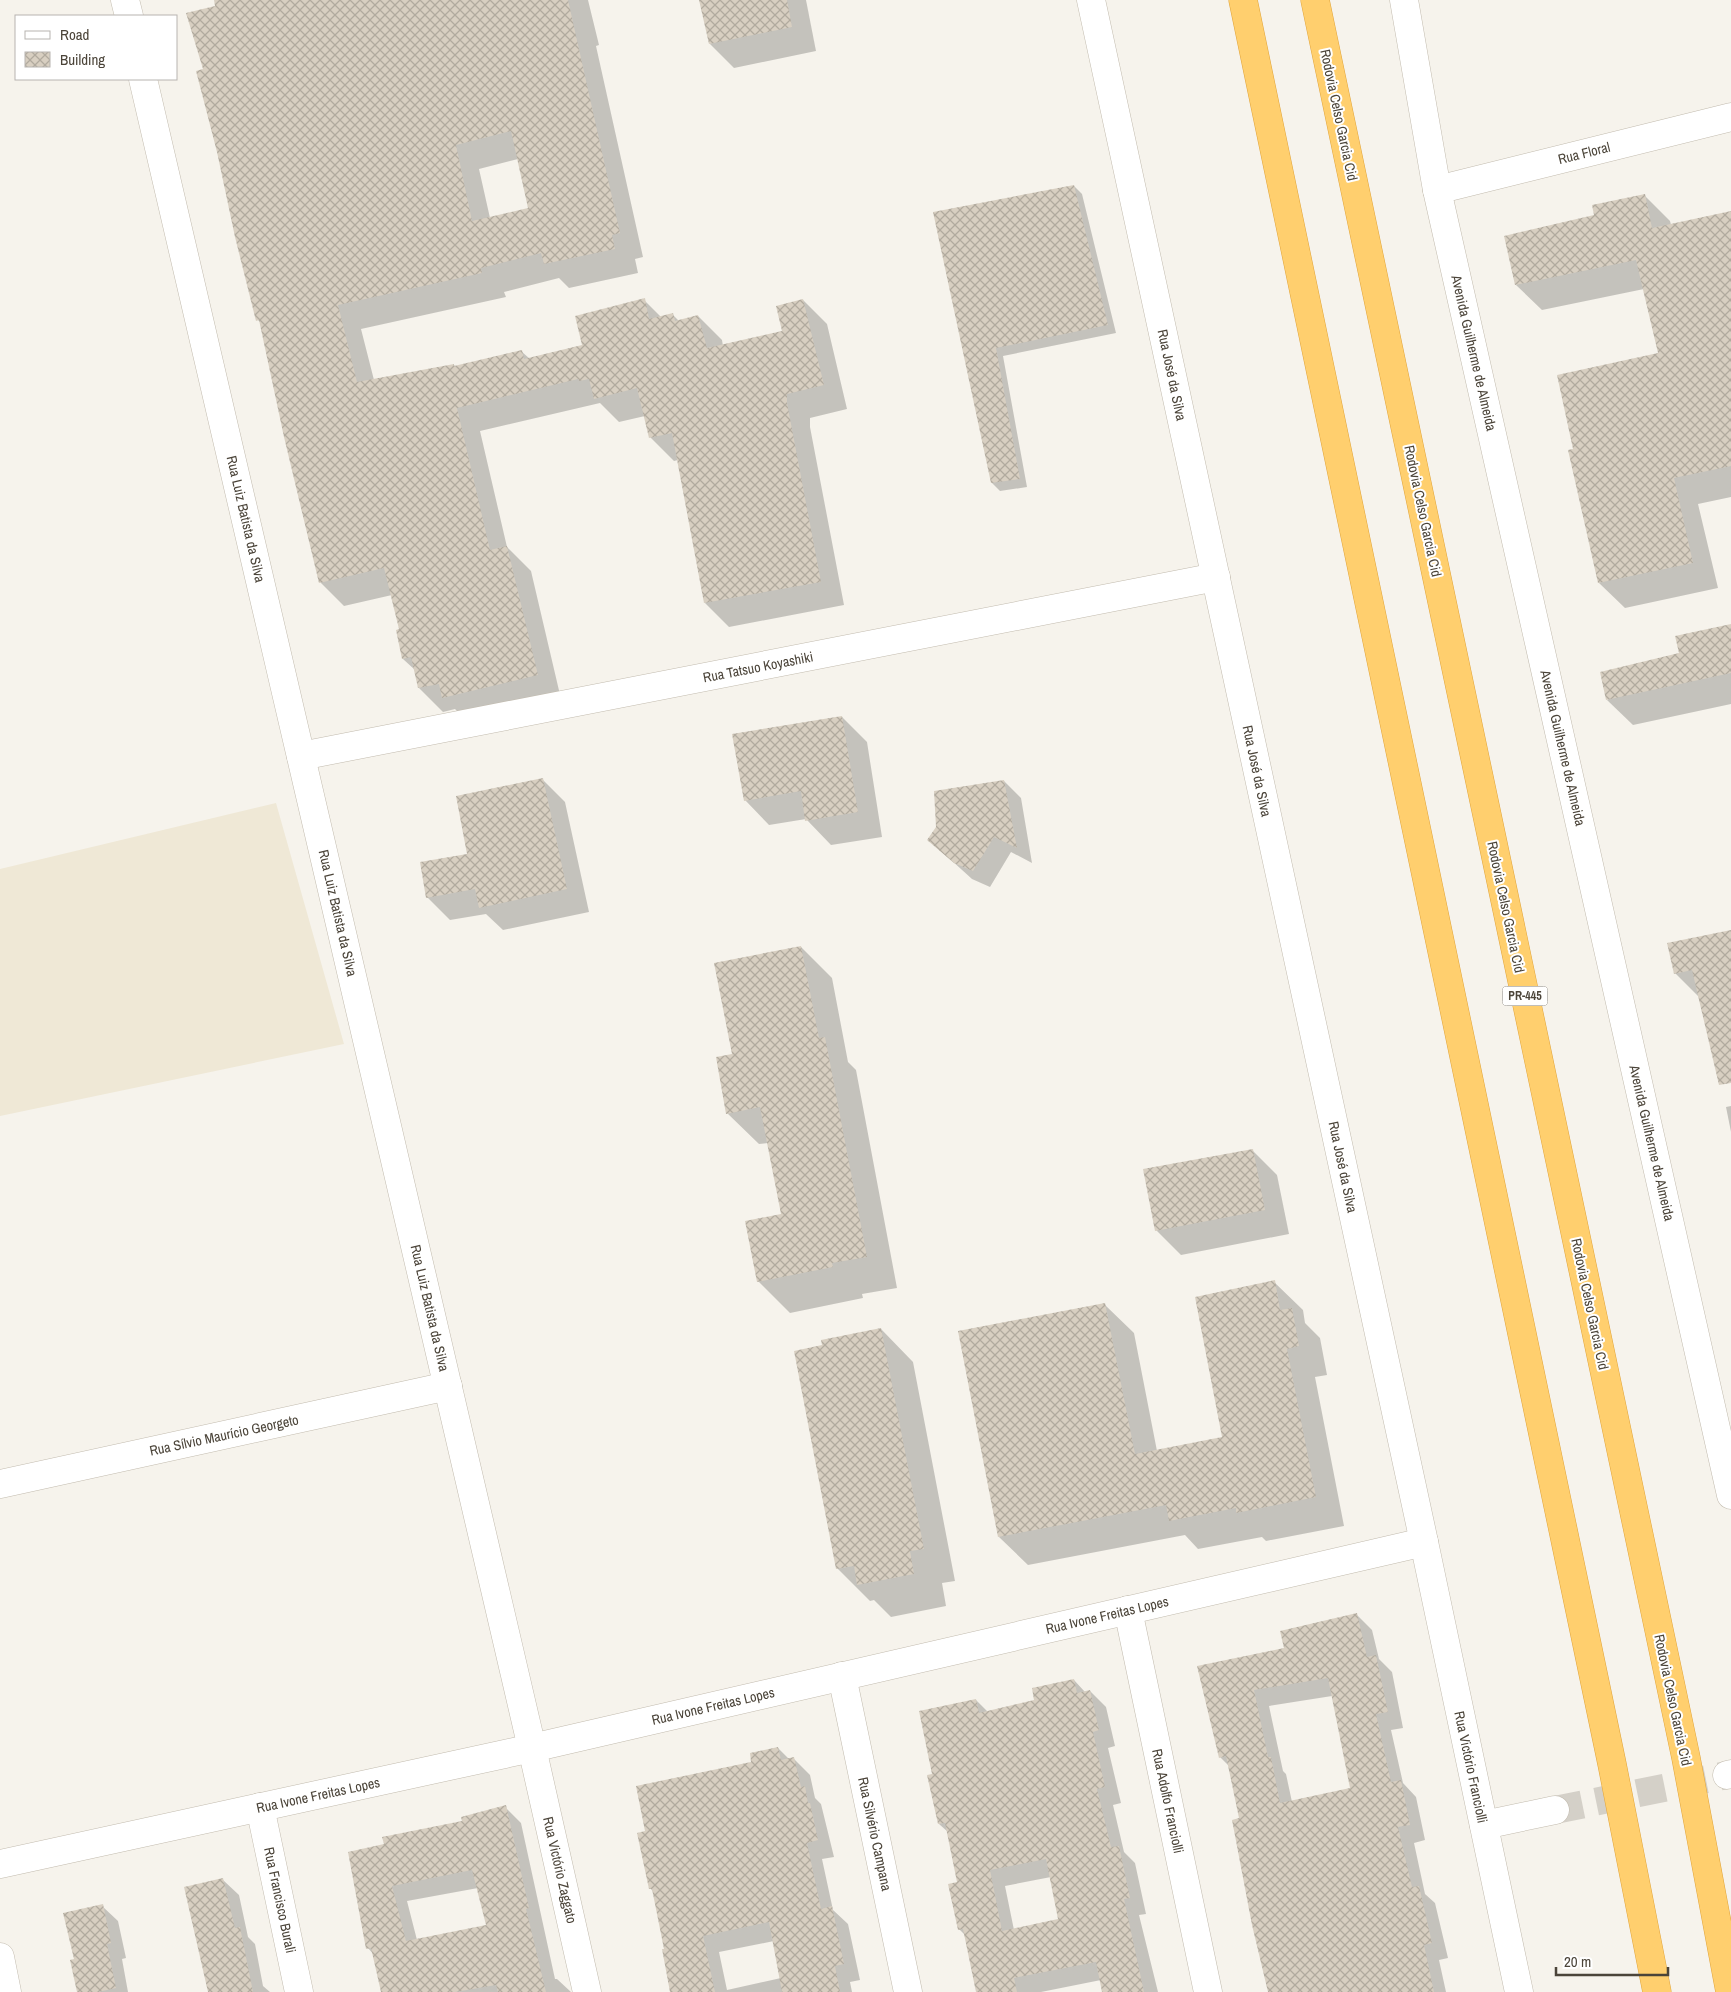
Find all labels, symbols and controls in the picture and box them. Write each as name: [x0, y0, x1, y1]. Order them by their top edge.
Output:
legend: [15, 15, 178, 80]
text: Road: [60, 24, 89, 45]
street label: Rodovia Celso Garcia Cid: [1316, 48, 1362, 182]
text: Building: [60, 49, 105, 70]
street label: Rua Floral: [1556, 138, 1612, 168]
street label: Avenida Guilherme de Almeida: [1447, 272, 1501, 433]
street label: Rua José da Silva: [1154, 328, 1191, 423]
street label: Rodovia Celso Garcia Cid: [1400, 444, 1446, 578]
street label: Rua Luiz Batista da Silva: [223, 454, 269, 585]
street label: Rua Tatsuo Koyashiki: [701, 648, 815, 686]
street label: Avenida Guilherme de Almeida: [1536, 667, 1590, 828]
street label: Rua José da Silva: [1239, 724, 1276, 819]
street label: Rodovia Celso Garcia Cid: [1483, 840, 1529, 974]
street label: Rua Luiz Batista da Silva: [315, 848, 361, 979]
road number: PR-445: [1502, 986, 1548, 1006]
street label: Avenida Guilherme de Almeida: [1625, 1062, 1679, 1223]
street label: Rua José da Silva: [1325, 1120, 1362, 1215]
street label: Rodovia Celso Garcia Cid: [1567, 1237, 1613, 1371]
street label: Rua Luiz Batista da Silva: [407, 1243, 453, 1374]
street label: Rua Sílvio Maurício Georgeto: [148, 1410, 300, 1460]
street label: Rua Ivone Freitas Lopes: [1044, 1592, 1171, 1638]
street label: Rodovia Celso Garcia Cid: [1650, 1633, 1696, 1767]
street label: Rua Ivone Freitas Lopes: [650, 1683, 777, 1729]
street label: Rua Victório Franciolli: [1450, 1709, 1492, 1825]
street label: Rua Adolfo Franciolli: [1148, 1747, 1188, 1855]
street label: Rua Ivone Freitas Lopes: [255, 1773, 382, 1817]
street label: Rua Silvério Campana: [854, 1775, 896, 1893]
street label: Rua Victório Zaggato: [539, 1815, 581, 1925]
street label: Rua Francisco Burali: [260, 1845, 300, 1955]
scale bar: [1556, 1944, 1668, 1976]
text: 20 m: [1564, 1951, 1591, 1972]

